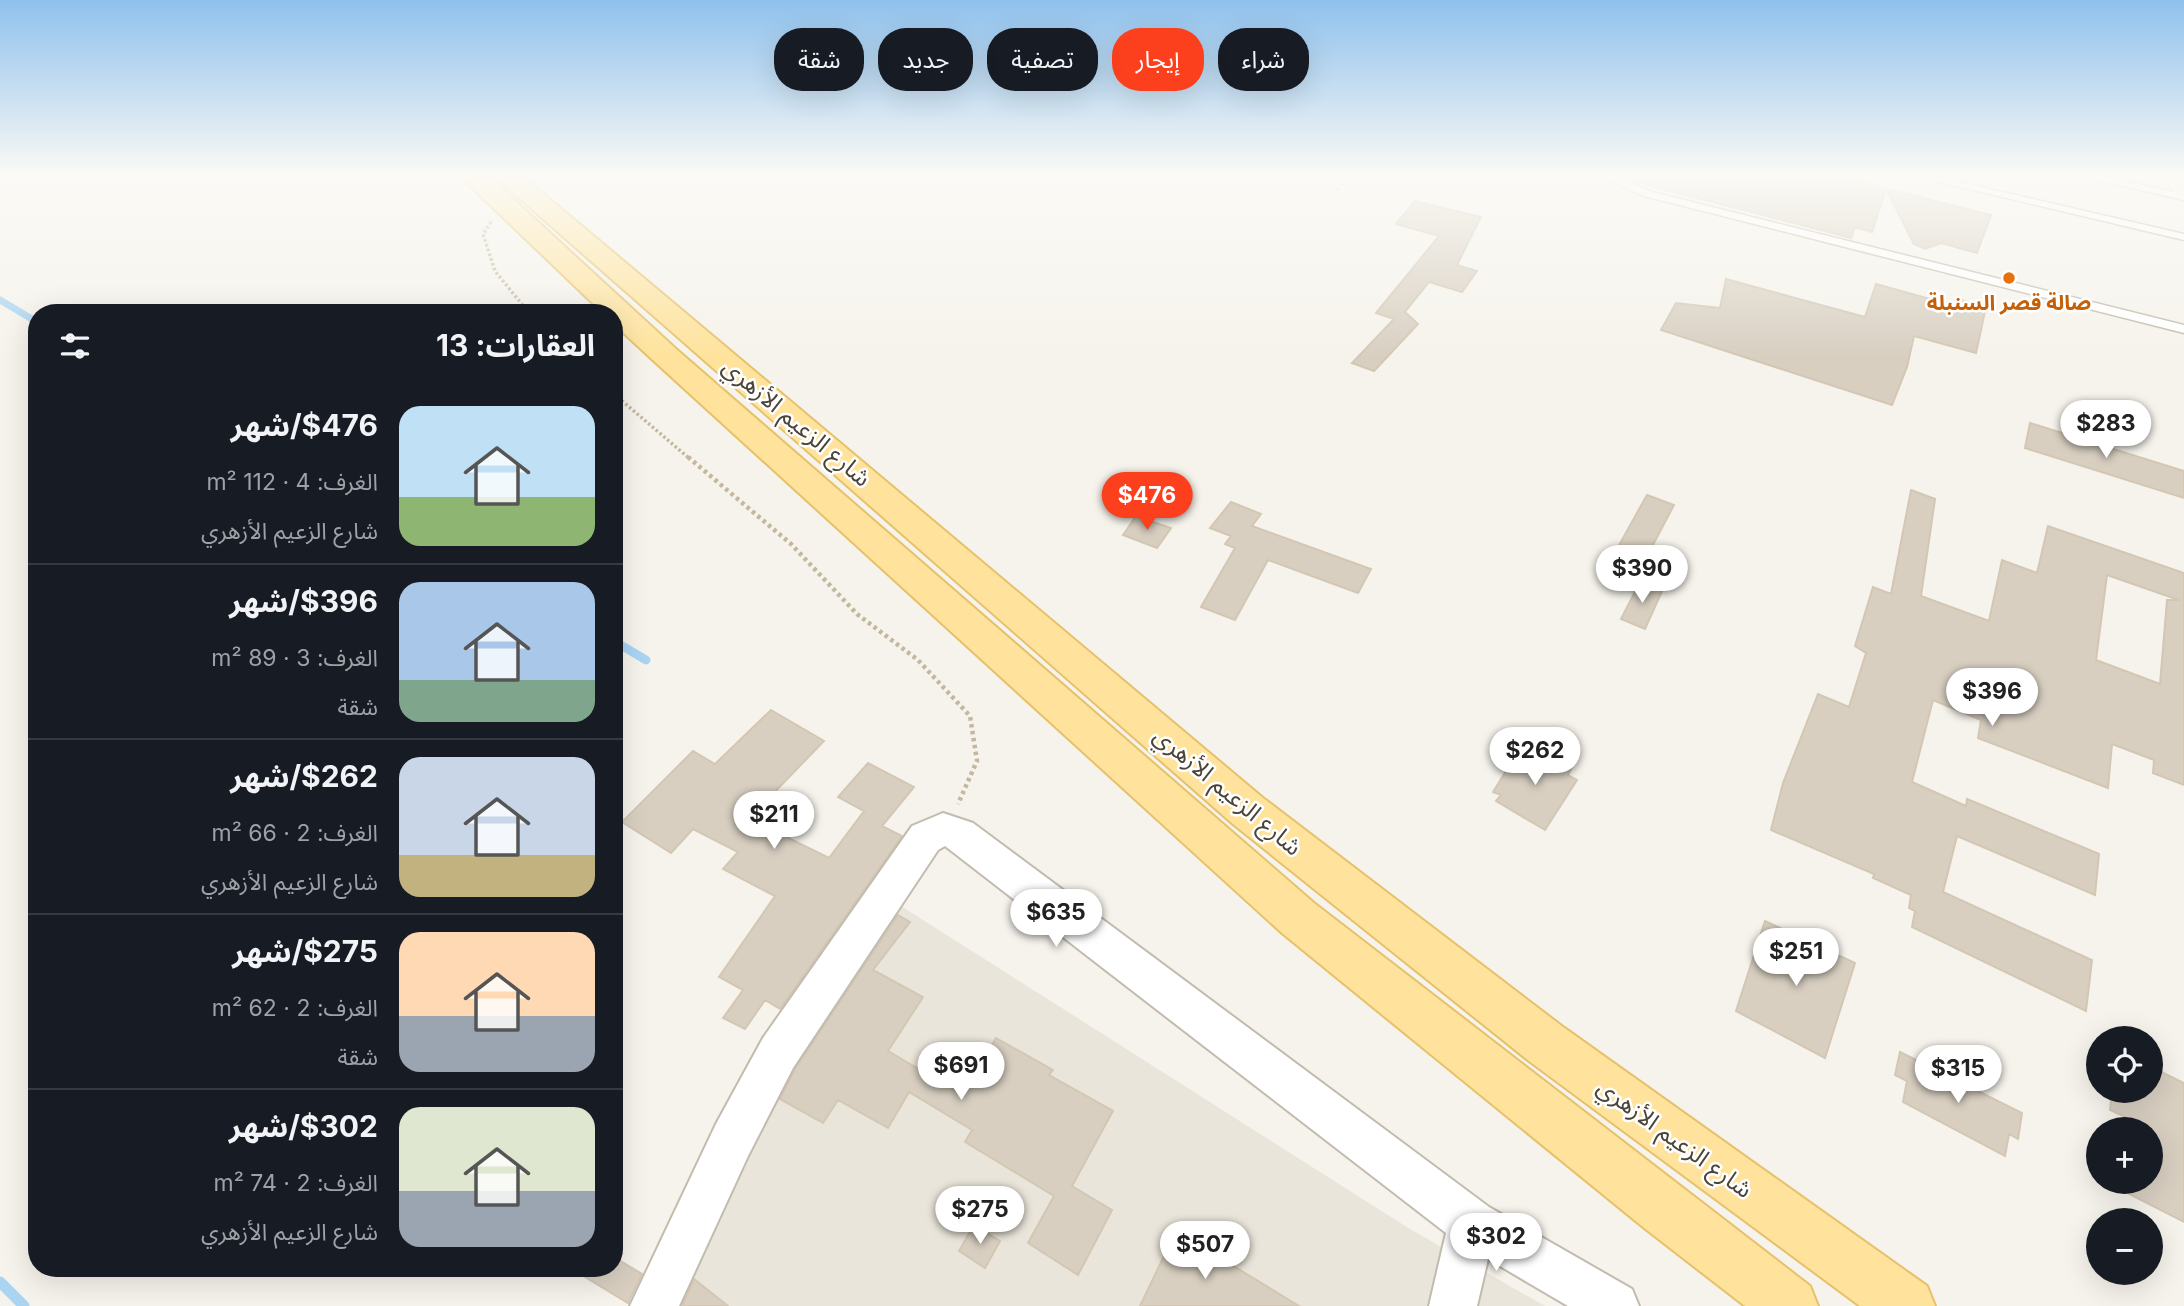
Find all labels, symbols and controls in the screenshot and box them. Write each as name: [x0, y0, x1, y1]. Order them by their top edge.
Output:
chip: شقة: [774, 28, 864, 91]
chip: جديد: [878, 28, 973, 91]
chip: تصفية: [987, 28, 1098, 91]
chip: إيجار: [1112, 28, 1204, 91]
chip: شراء: [1218, 28, 1309, 91]
marker: صالة قصر السنبلة: [2001, 270, 2017, 286]
place label: صالة قصر السنبلة: [1927, 290, 2091, 315]
icon: filters: [56, 327, 94, 365]
text: العقارات: 13: [436, 327, 595, 363]
street label: شارع الزعيم الأزهري: [714, 352, 877, 496]
pin: $283: [2065, 400, 2147, 460]
text: $476/شهر: [231, 407, 378, 443]
text: $283: [2076, 409, 2136, 437]
icon: home: [455, 434, 539, 518]
text: الغرف: 4 · 112 m²: [206, 468, 378, 496]
pin: $476: [1106, 472, 1188, 532]
text: $476: [1118, 481, 1176, 509]
text: شارع الزعيم الأزهري: [201, 517, 378, 545]
pin: $390: [1601, 546, 1683, 605]
text: $390: [1612, 554, 1672, 582]
text: $396/شهر: [229, 583, 378, 619]
icon: home: [455, 610, 539, 694]
text: الغرف: 3 · 89 m²: [211, 644, 378, 672]
pin: $396: [1951, 668, 2033, 728]
text: $396: [1962, 677, 2022, 705]
text: شقة: [337, 693, 378, 721]
street label: شارع الزعيم الأزهري: [1145, 721, 1308, 865]
pin: $262: [1494, 728, 1576, 787]
text: $262: [1506, 736, 1564, 764]
text: $262/شهر: [230, 758, 378, 794]
icon: home: [455, 785, 539, 869]
pin: $211: [733, 792, 815, 851]
text: $211: [749, 800, 799, 828]
text: الغرف: 2 · 66 m²: [212, 819, 378, 847]
text: شارع الزعيم الأزهري: [201, 868, 378, 896]
pin: $635: [1015, 890, 1097, 949]
text: $635: [1026, 898, 1086, 926]
pin: $251: [1755, 928, 1837, 988]
text: $275/شهر: [232, 933, 378, 969]
text: $251: [1769, 937, 1823, 965]
icon: home: [455, 960, 539, 1044]
text: الغرف: 2 · 62 m²: [212, 994, 378, 1022]
map controls: [2086, 1026, 2163, 1285]
button: locate: [2086, 1026, 2163, 1103]
pin: $691: [920, 1042, 1002, 1102]
text: شقة: [337, 1043, 378, 1071]
pin: $315: [1917, 1046, 1999, 1105]
text: $691: [934, 1051, 988, 1079]
text: $315: [1931, 1054, 1985, 1082]
street label: شارع الزعيم الأزهري: [1589, 1072, 1758, 1208]
text: $302/شهر: [229, 1108, 378, 1144]
button: +: [2086, 1117, 2163, 1194]
icon: home: [455, 1135, 539, 1219]
text: الغرف: 2 · 74 m²: [214, 1169, 378, 1197]
pin: $275: [939, 1186, 1021, 1246]
text: $275: [951, 1195, 1009, 1223]
button: −: [2086, 1208, 2163, 1285]
pin: $302: [1455, 1214, 1537, 1273]
text: شارع الزعيم الأزهري: [201, 1218, 378, 1246]
pin: $507: [1164, 1222, 1246, 1281]
text: $302: [1466, 1222, 1526, 1250]
text: $507: [1176, 1230, 1234, 1258]

